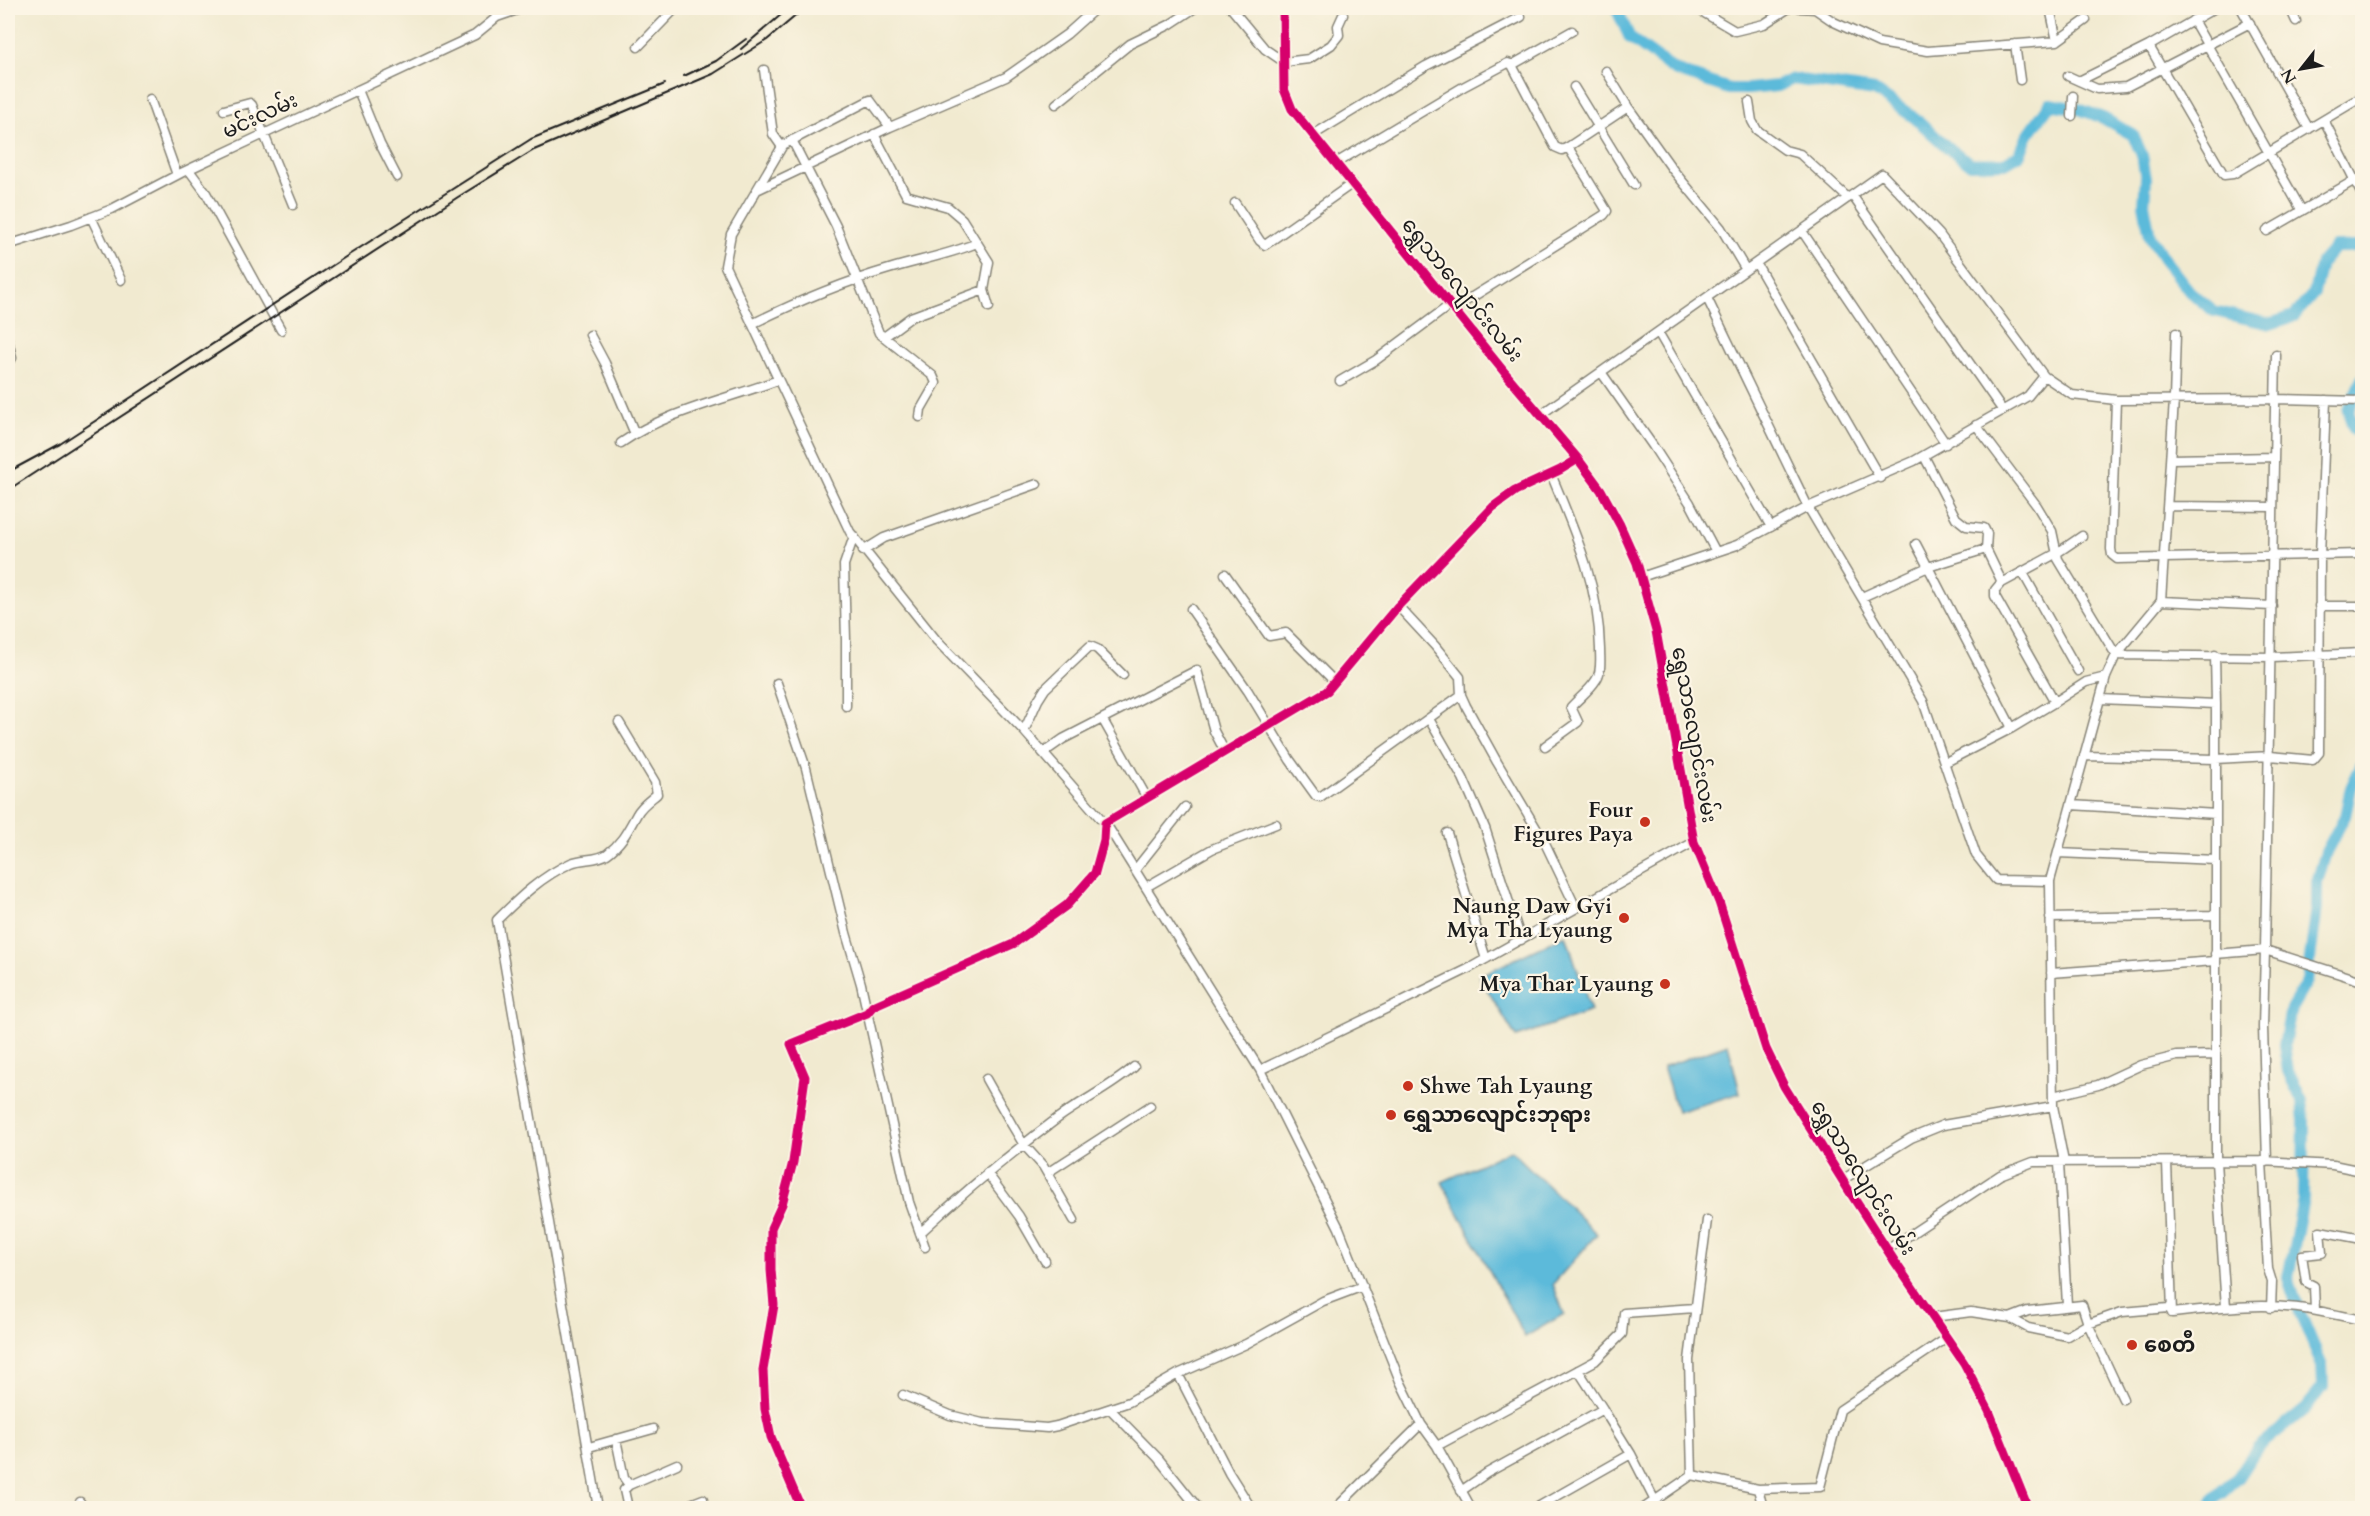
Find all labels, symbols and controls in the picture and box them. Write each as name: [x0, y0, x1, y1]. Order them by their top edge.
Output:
north arrow: [2271, 39, 2331, 99]
text: N: [2276, 64, 2302, 88]
street label: မင်းလမ်း: [217, 84, 302, 146]
street label: ရွှေသာလျောင်းလမ်း: [1392, 210, 1531, 370]
street label: ရွှေသာလျောင်းလမ်း: [1661, 644, 1726, 826]
place label: Four Figures Paya: [1513, 796, 1634, 849]
marker: Four Figures Paya: [1638, 815, 1652, 829]
place label: Naung Daw Gyi Mya Tha Lyaung: [1447, 892, 1612, 945]
marker: Naung Daw Gyi Mya Tha Lyaung: [1617, 911, 1631, 925]
place label: Mya Thar Lyaung: [1479, 970, 1653, 999]
marker: Mya Thar Lyaung: [1658, 977, 1672, 991]
place label: Shwe Tah Lyaung: [1420, 1072, 1593, 1101]
marker: Shwe Tah Lyaung: [1401, 1079, 1415, 1093]
street label: ရွှေသာလျောင်းလမ်း: [1801, 1094, 1924, 1263]
place label: ရွှေသာလျောင်းဘုရား: [1403, 1099, 1591, 1133]
marker: ရွှေသာလျောင်းဘုရား: [1384, 1108, 1398, 1122]
place label: စေတီ: [2144, 1330, 2195, 1360]
marker: စေတီ: [2125, 1338, 2139, 1352]

